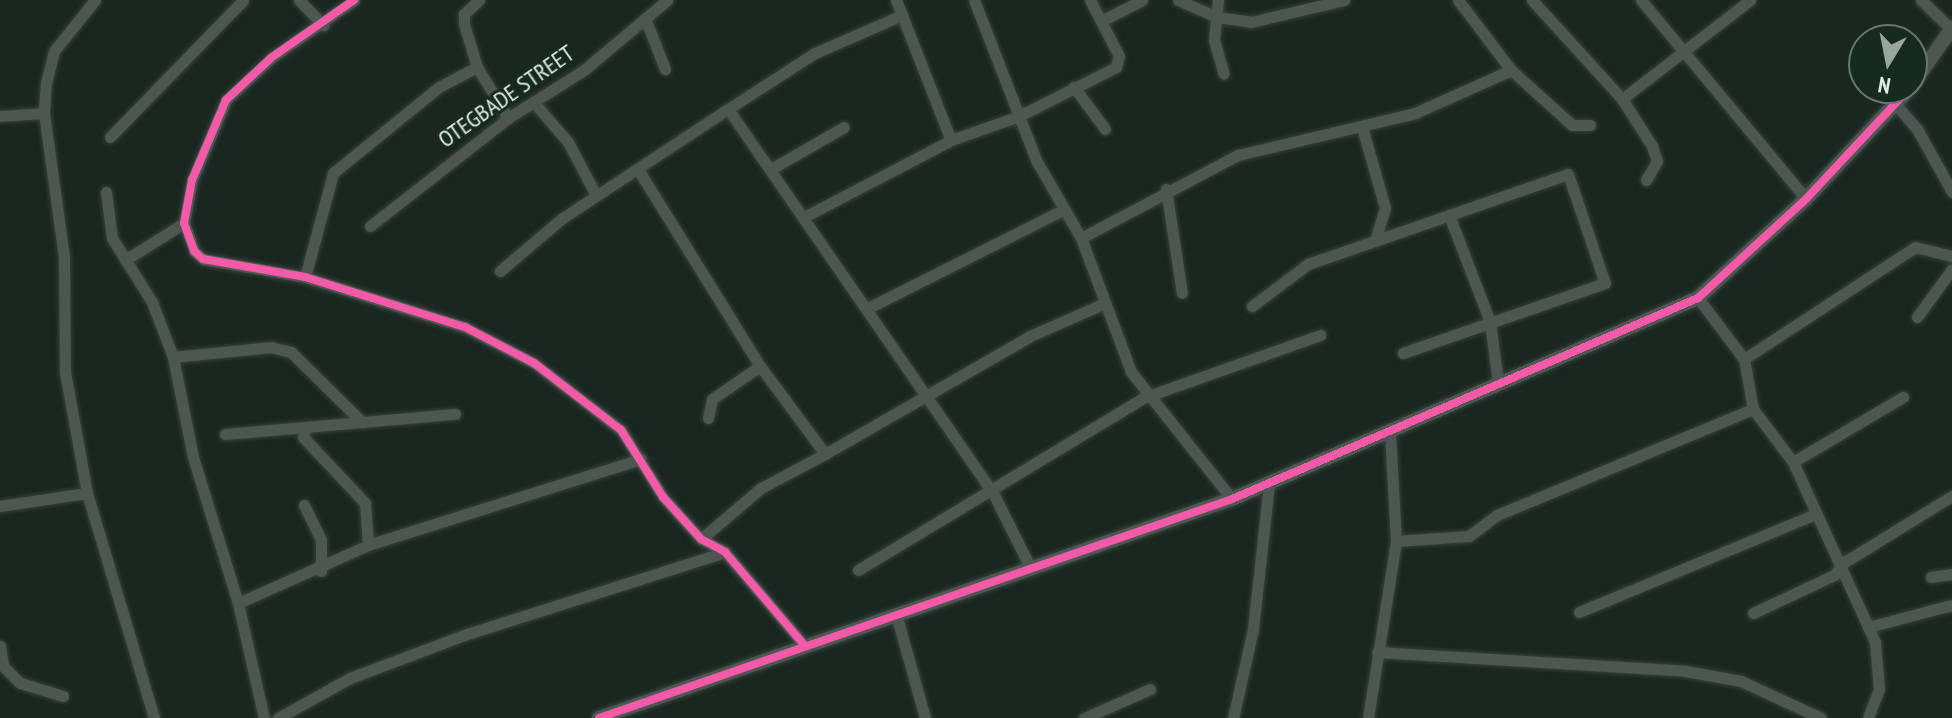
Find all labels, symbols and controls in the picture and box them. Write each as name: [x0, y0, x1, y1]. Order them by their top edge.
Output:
north arrow: [1848, 24, 1928, 104]
street label: OTEGBADE STREET: [432, 38, 580, 154]
text: N: [1876, 71, 1892, 100]

